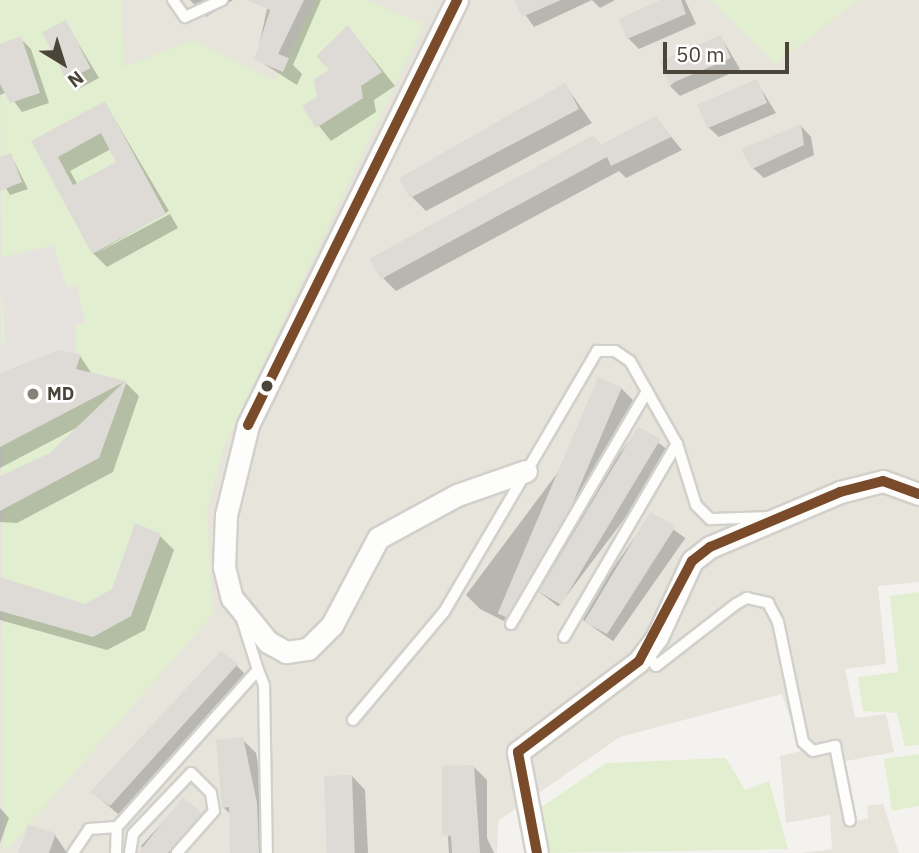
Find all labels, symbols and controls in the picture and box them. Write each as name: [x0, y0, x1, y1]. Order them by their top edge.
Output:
north arrow: [28, 28, 98, 98]
scale bar: [667, 28, 793, 72]
text: 50 m: [676, 40, 725, 68]
text: N: [63, 66, 89, 93]
unlabelled marker: [260, 379, 274, 393]
place label: MD: [47, 383, 74, 405]
marker: MD: [25, 386, 41, 402]

